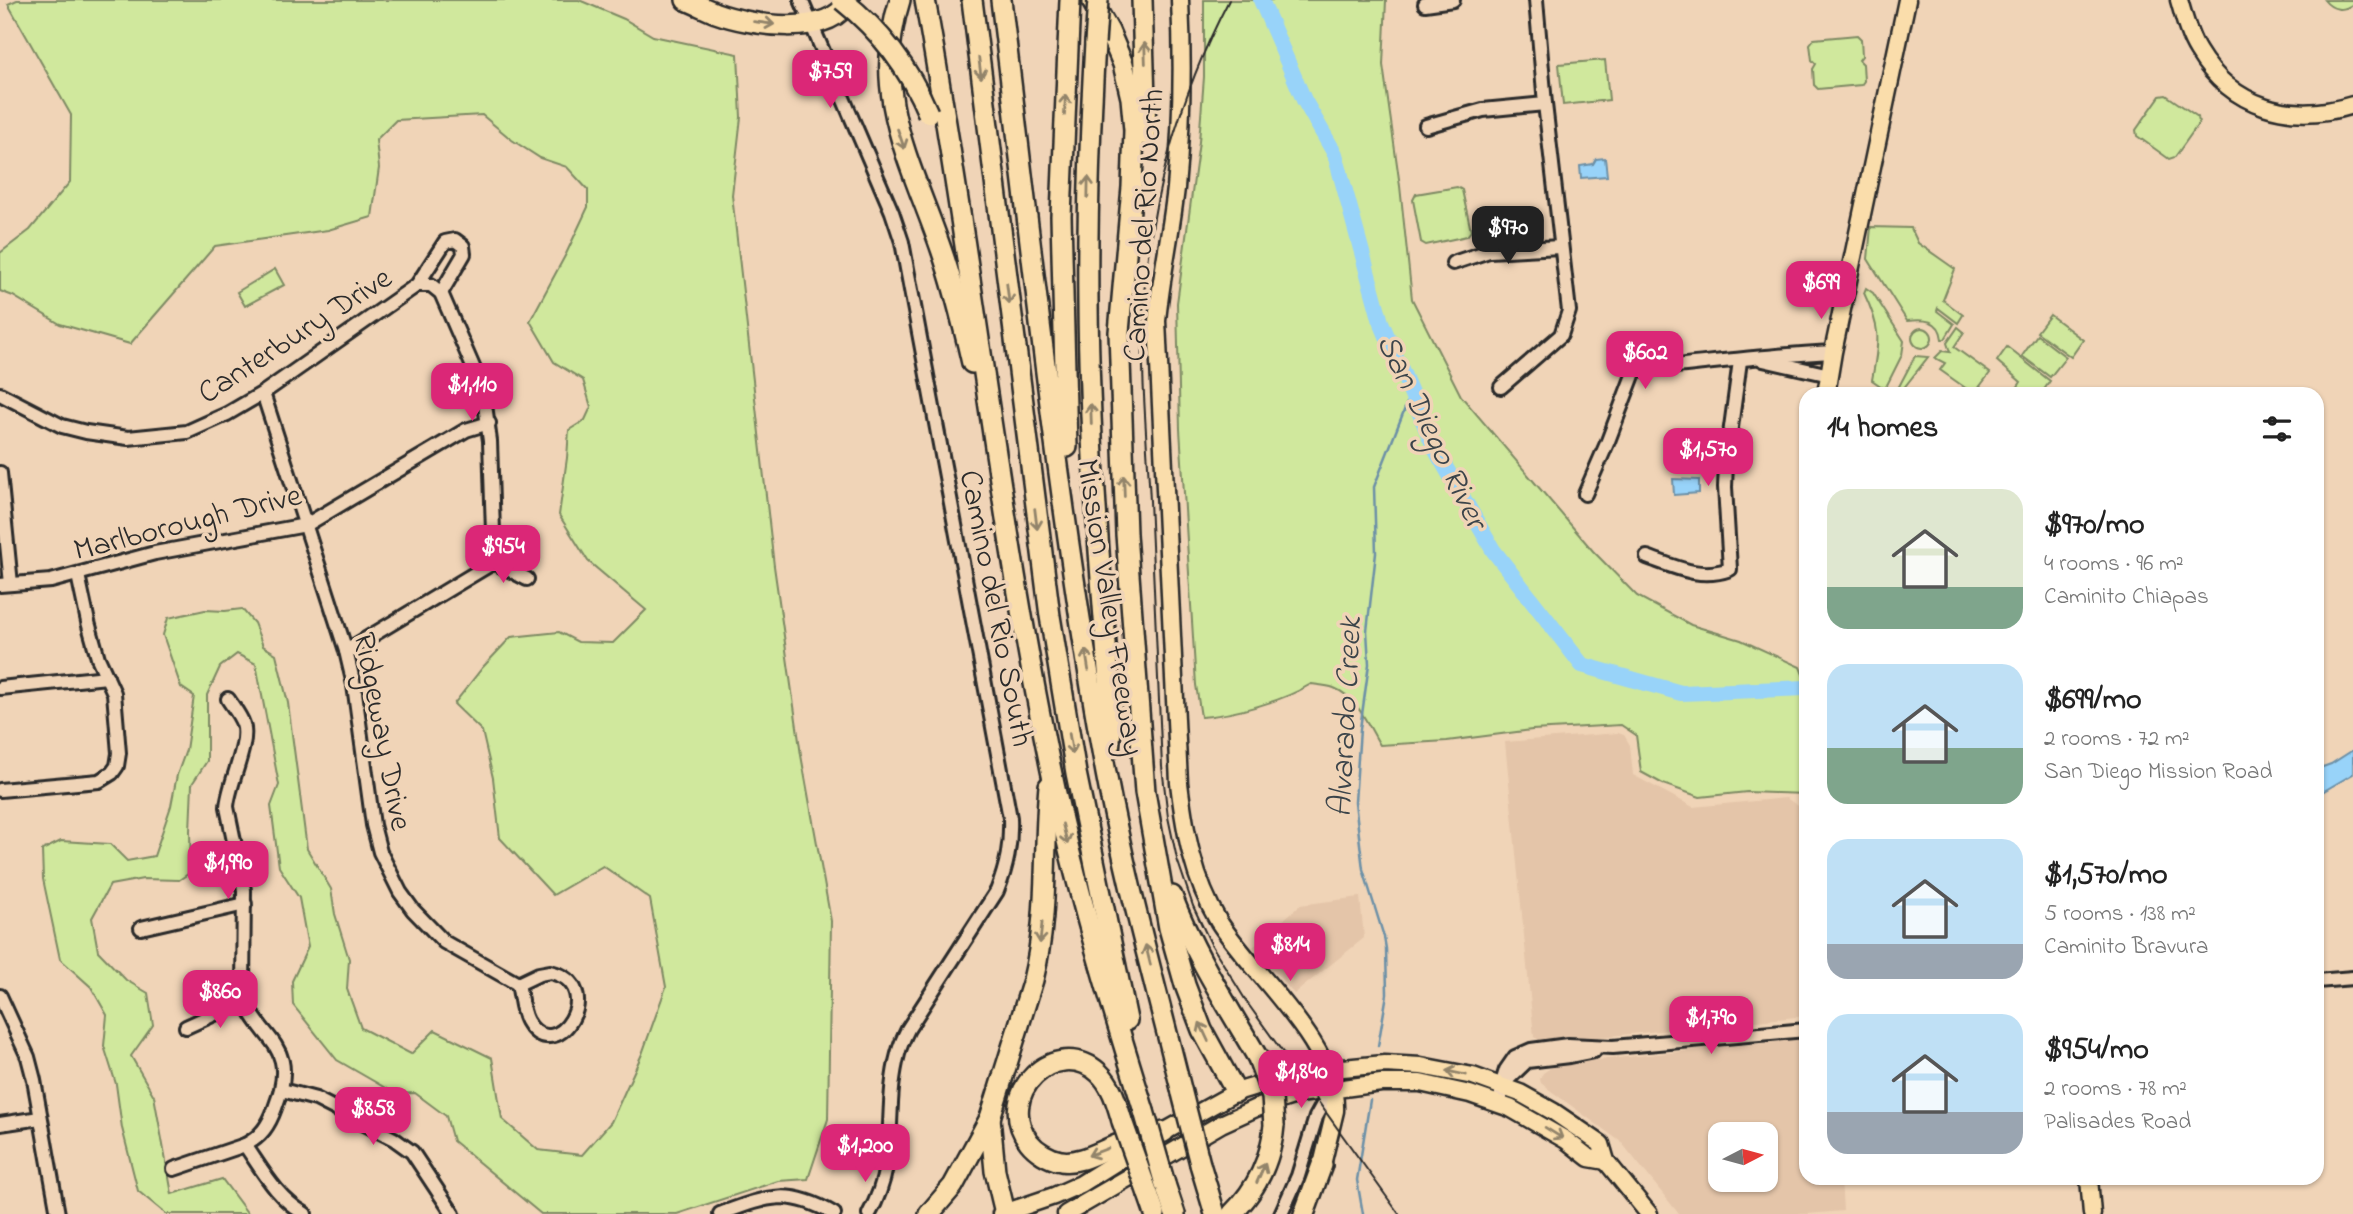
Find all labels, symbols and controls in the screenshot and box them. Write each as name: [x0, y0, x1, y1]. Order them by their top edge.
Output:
one-way arrow: [752, 17, 775, 30]
one-way arrow: [1138, 42, 1151, 65]
pin: $759: [789, 50, 871, 110]
text: $759: [808, 56, 852, 89]
one-way arrow: [974, 56, 987, 79]
street label: Camino del Rio North: [1113, 87, 1178, 363]
one-way arrow: [1059, 93, 1072, 116]
one-way arrow: [896, 128, 908, 150]
one-way arrow: [1081, 175, 1095, 198]
pin: $970: [1467, 206, 1549, 266]
text: $970: [1488, 212, 1528, 245]
street label: Canterbury Drive: [189, 256, 403, 417]
pin: $699: [1780, 262, 1862, 321]
text: $699: [1802, 267, 1840, 300]
one-way arrow: [1002, 282, 1015, 304]
water label: San Diego River: [1362, 326, 1500, 541]
pin: $602: [1604, 332, 1686, 391]
text: $602: [1622, 337, 1668, 370]
pin: $1,110: [415, 364, 529, 423]
text: $1,110: [447, 369, 497, 402]
one-way arrow: [1084, 403, 1097, 426]
text: 14 homes: [1827, 407, 1938, 451]
icon: filters: [2258, 410, 2296, 448]
pin: $1,570: [1651, 428, 1765, 488]
text: $1,570: [1679, 434, 1737, 467]
street label: Mission Valley Freeway: [1062, 456, 1155, 759]
street label: Camino del Rio South: [945, 466, 1044, 751]
street label: Marlborough Drive: [69, 473, 307, 575]
one-way arrow: [1118, 475, 1131, 498]
text: $970/mo: [2044, 504, 2145, 548]
one-way arrow: [1030, 507, 1043, 530]
icon: home: [1883, 517, 1967, 601]
pin: $954: [462, 526, 544, 585]
text: $954: [481, 531, 525, 564]
text: 4 rooms · 96 m²: [2044, 548, 2184, 581]
text: Caminito Chiapas: [2044, 581, 2209, 614]
water label: Alvarado Creek: [1318, 614, 1376, 819]
street label: Ridgeway Drive: [338, 628, 423, 835]
one-way arrow: [1080, 649, 1093, 672]
text: $699/mo: [2044, 679, 2142, 723]
icon: home: [1883, 692, 1967, 776]
text: 2 rooms · 72 m²: [2044, 723, 2190, 756]
one-way arrow: [1065, 732, 1078, 755]
text: San Diego Mission Road: [2044, 756, 2272, 789]
one-way arrow: [1059, 822, 1072, 845]
pin: $1,990: [171, 842, 285, 901]
text: $1,990: [204, 847, 252, 880]
text: $1,570/mo: [2044, 854, 2168, 898]
icon: home: [1883, 867, 1967, 951]
text: 5 rooms · 138 m²: [2044, 898, 2196, 931]
one-way arrow: [1035, 921, 1048, 944]
pin: $814: [1249, 923, 1331, 983]
text: $814: [1270, 929, 1310, 962]
text: Caminito Bravura: [2044, 931, 2209, 964]
one-way arrow: [1141, 944, 1154, 967]
pin: $860: [179, 970, 261, 1030]
text: $860: [199, 976, 241, 1009]
pin: $1,790: [1654, 996, 1768, 1056]
text: $1,790: [1685, 1002, 1737, 1035]
one-way arrow: [1197, 1022, 1210, 1043]
text: $954/mo: [2044, 1029, 2149, 1073]
icon: home: [1883, 1042, 1967, 1126]
pin: $1,840: [1244, 1050, 1358, 1110]
text: $1,840: [1274, 1056, 1328, 1089]
one-way arrow: [1445, 1065, 1468, 1079]
text: 2 rooms · 78 m²: [2044, 1073, 2187, 1106]
pin: $858: [332, 1088, 414, 1147]
text: $858: [351, 1093, 395, 1126]
text: Palisades Road: [2044, 1106, 2191, 1139]
north arrow: [1708, 1122, 1778, 1192]
map controls: [1708, 1122, 1778, 1192]
pin: $1,200: [808, 1124, 922, 1184]
one-way arrow: [1544, 1126, 1564, 1140]
text: $1,200: [837, 1130, 893, 1163]
one-way arrow: [1088, 1146, 1110, 1159]
one-way arrow: [1255, 1163, 1268, 1185]

